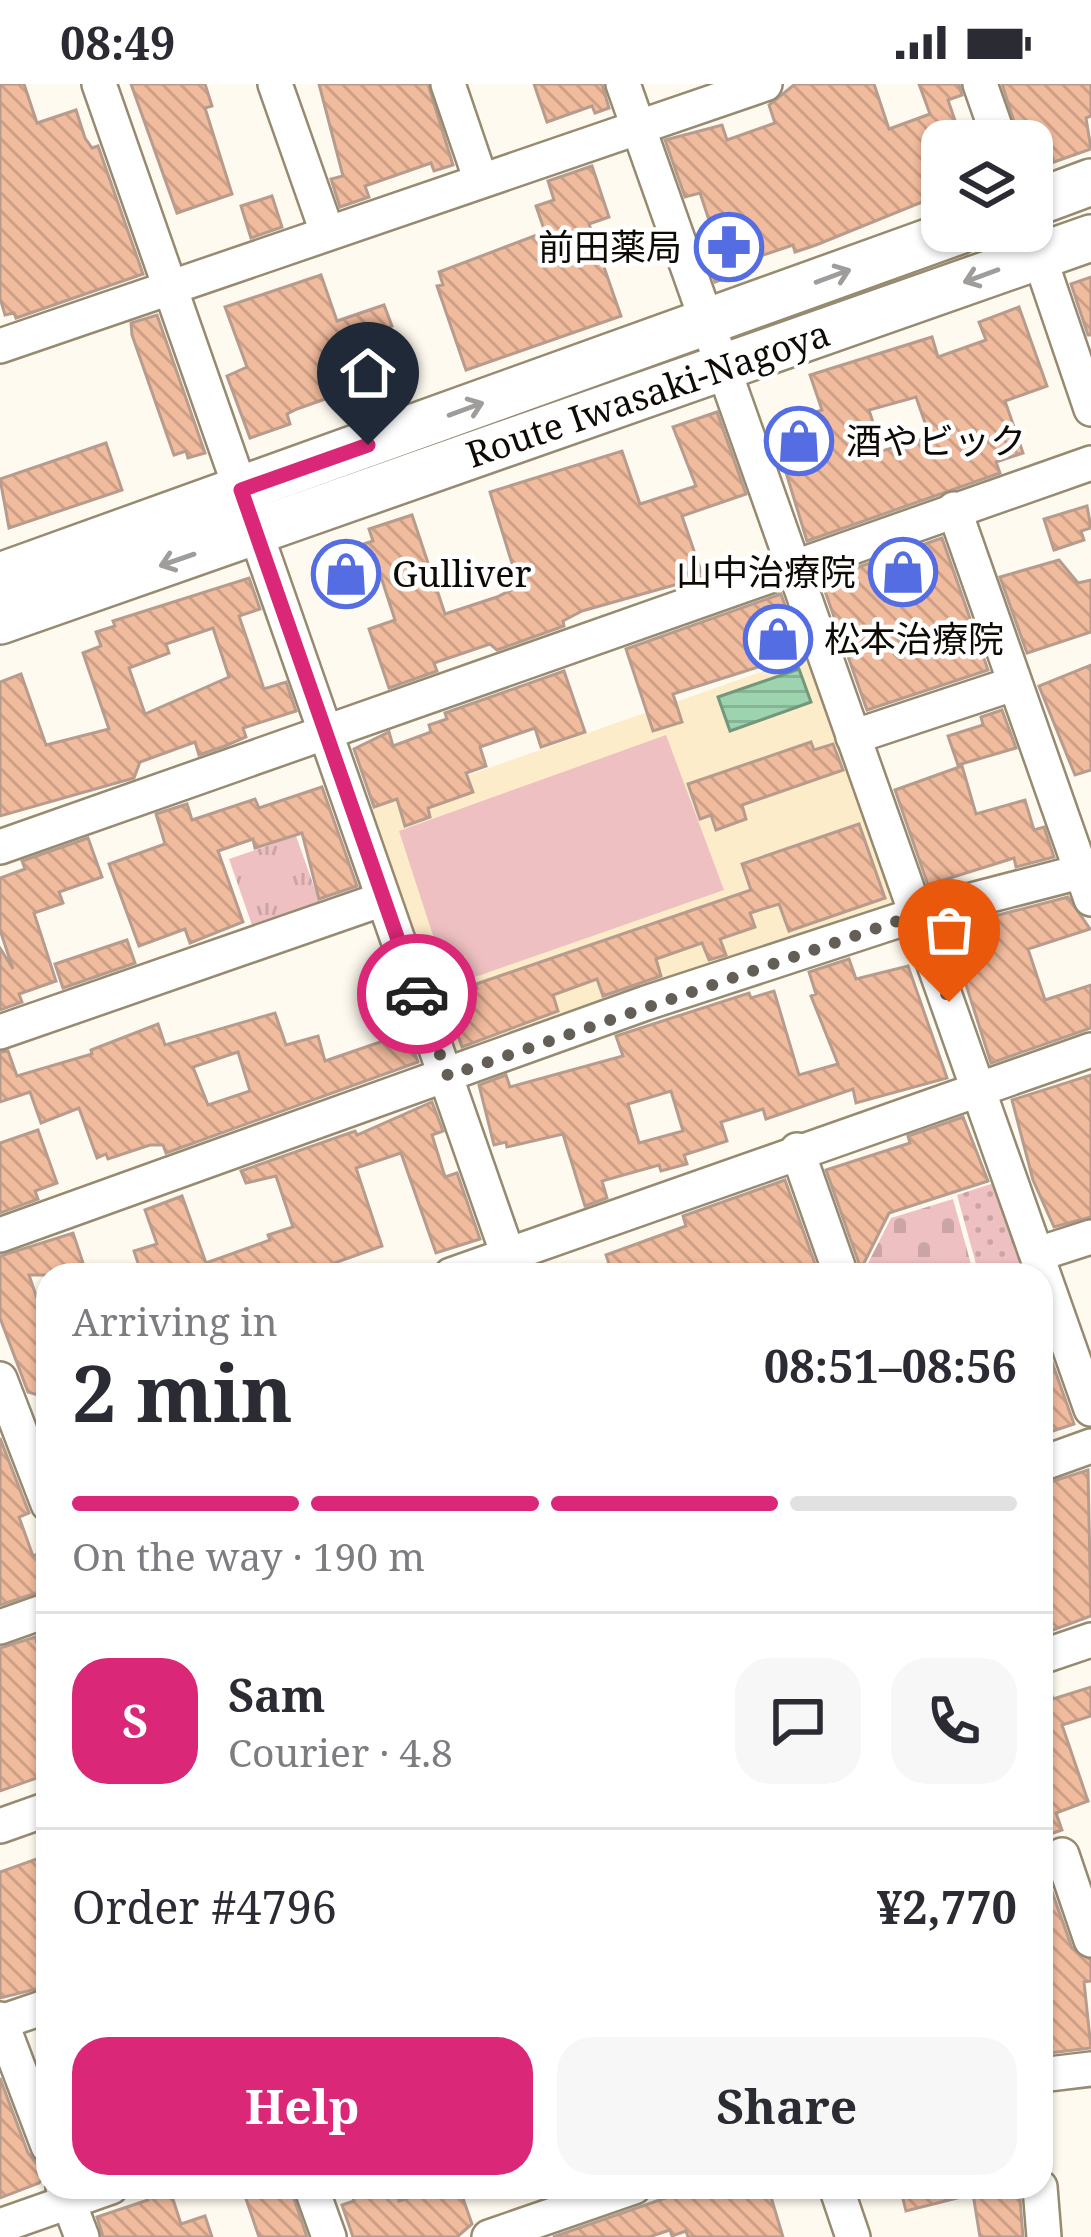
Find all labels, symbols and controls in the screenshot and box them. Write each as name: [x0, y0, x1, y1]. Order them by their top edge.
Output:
text: 08:49: [60, 12, 175, 73]
map controls: [921, 120, 1053, 252]
button: layers: [921, 120, 1053, 252]
pharmacy icon: 前田薬局: [694, 212, 764, 282]
place label: 前田薬局: [538, 222, 682, 271]
one-way arrow: [814, 264, 851, 286]
one-way arrow: [963, 267, 1000, 288]
street label: Route Iwasaki-Nagoya: [460, 308, 836, 479]
pin: [317, 322, 419, 445]
icon: home: [335, 340, 401, 406]
one-way arrow: [447, 397, 484, 418]
shop icon: 酒やビック: [764, 406, 834, 476]
place label: 酒やビック: [846, 416, 1026, 465]
shop icon: 山中治療院: [868, 537, 938, 607]
shop icon: Gulliver: [311, 539, 381, 609]
place label: 山中治療院: [676, 547, 856, 596]
place label: Gulliver: [392, 549, 532, 598]
one-way arrow: [159, 551, 196, 572]
shop icon: 松本治療院: [743, 604, 813, 674]
place label: 松本治療院: [824, 614, 1004, 663]
pin: [898, 879, 1000, 1002]
icon: bag: [916, 897, 982, 963]
courier: [357, 934, 477, 1054]
icon: car: [384, 961, 450, 1027]
text: Arriving in: [72, 1294, 278, 1347]
text: 08:51–08:56: [764, 1335, 1017, 1396]
text: 2 min: [72, 1339, 293, 1445]
text: On the way · 190 m: [72, 1529, 425, 1582]
button: chat: [735, 1658, 861, 1784]
button: phone: [891, 1658, 1017, 1784]
text: Sam: [228, 1664, 325, 1725]
text: S: [122, 1690, 148, 1751]
text: Courier · 4.8: [228, 1725, 453, 1778]
text: Order #4796: [72, 1876, 337, 1937]
text: ¥2,770: [877, 1876, 1017, 1937]
button: Help: [72, 2037, 533, 2175]
button: Share: [557, 2037, 1017, 2175]

